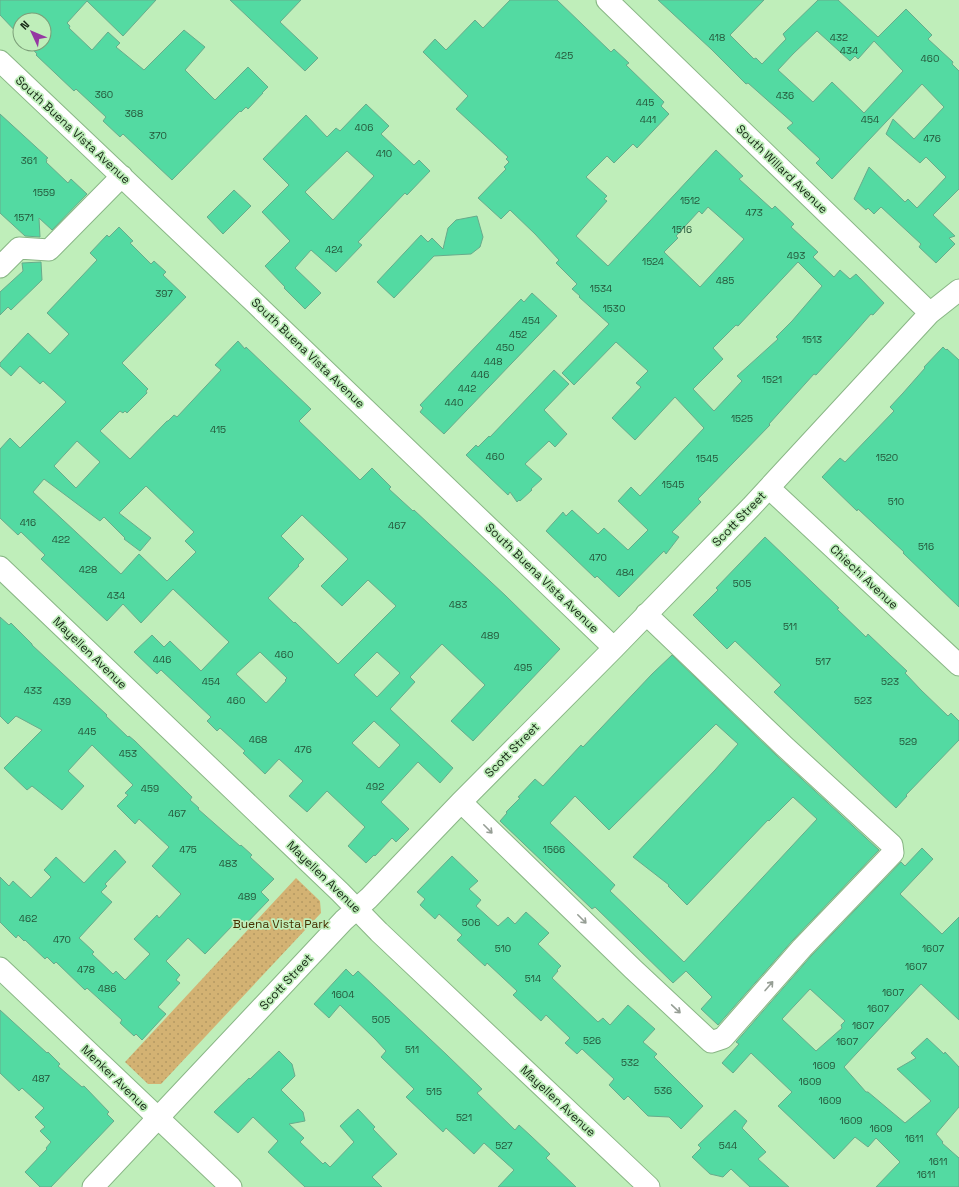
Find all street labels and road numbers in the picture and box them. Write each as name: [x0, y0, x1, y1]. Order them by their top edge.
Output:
street label: South Buena Vista Avenue: [12, 72, 134, 188]
street label: South Willard Avenue: [733, 121, 831, 217]
street label: South Buena Vista Avenue: [248, 294, 368, 412]
street label: Scott Street: [709, 488, 769, 550]
street label: South Buena Vista Avenue: [482, 519, 602, 637]
street label: Chiechi Avenue: [826, 541, 902, 613]
street label: Mayellen Avenue: [49, 613, 131, 693]
street label: Scott Street: [481, 719, 543, 781]
street label: Mayellen Avenue: [283, 837, 365, 917]
street label: Scott Street: [256, 951, 316, 1013]
street label: Menker Avenue: [78, 1042, 152, 1114]
street label: Mayellen Avenue: [517, 1062, 599, 1140]

